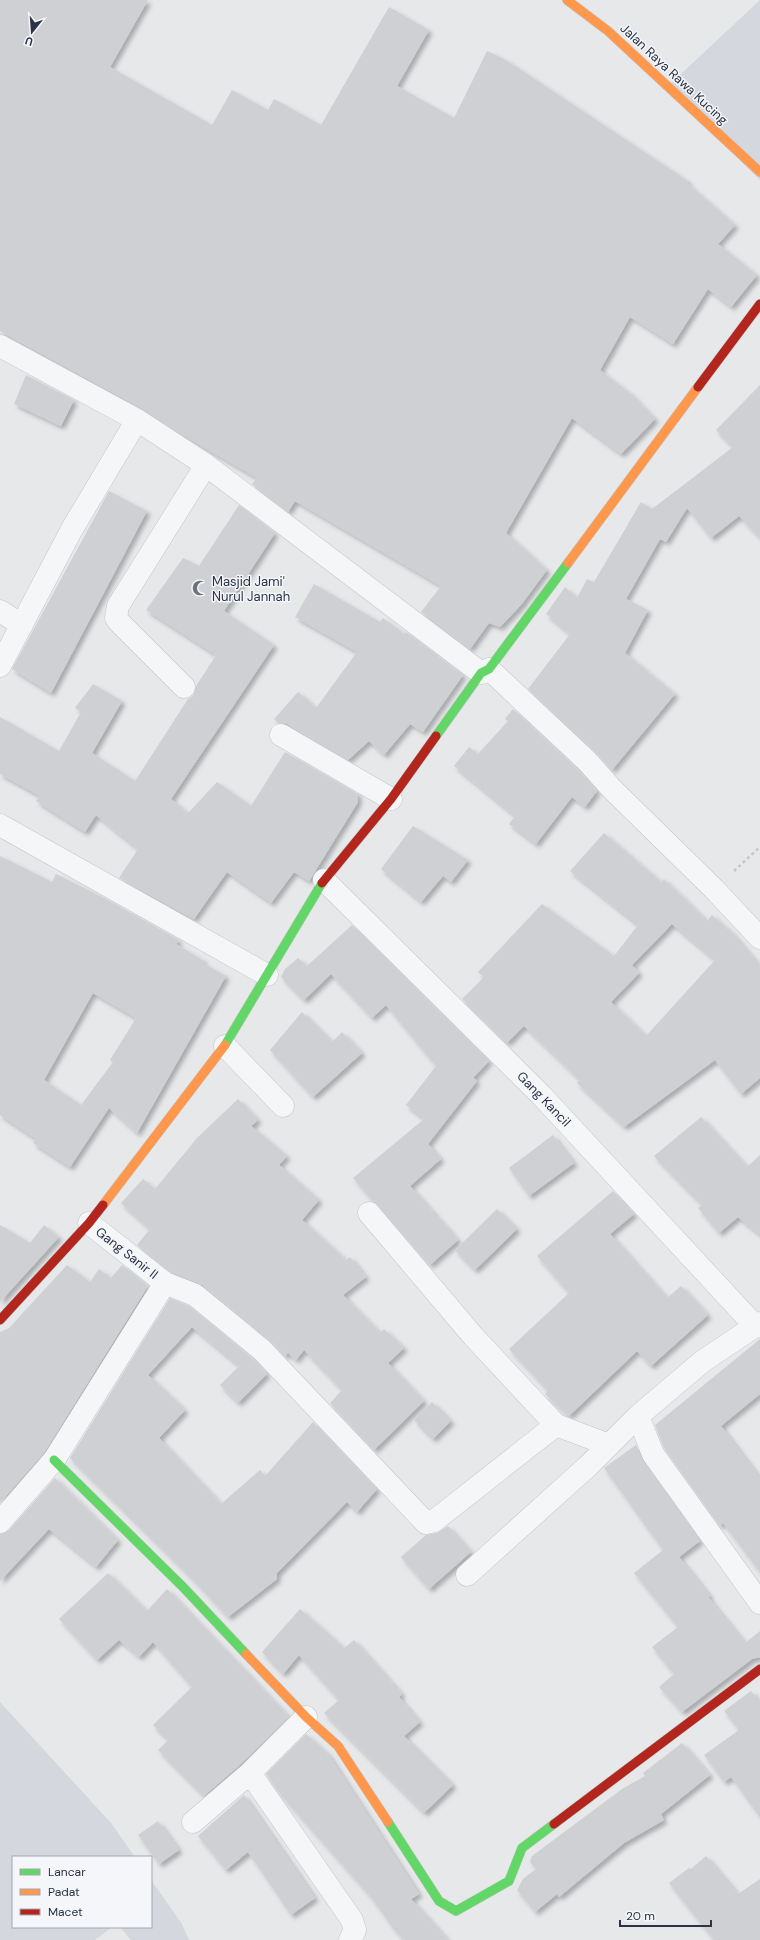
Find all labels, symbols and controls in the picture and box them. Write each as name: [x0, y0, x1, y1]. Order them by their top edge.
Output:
north arrow: [12, 12, 52, 52]
street label: Jalan Raya Rawa Kucing: [617, 20, 731, 128]
text: U: [23, 34, 35, 49]
place label: Masjid Jami' Nurul Jannah: [212, 573, 290, 605]
mosque icon: Masjid Jami' Nurul Jannah: [191, 579, 209, 597]
street label: Gang Kancil: [513, 1068, 575, 1130]
street label: Gang Sanir II: [92, 1223, 162, 1283]
legend: [12, 1856, 152, 1928]
text: Lancar: [48, 1864, 86, 1880]
text: Padat: [48, 1884, 80, 1900]
scale bar: [620, 1902, 711, 1928]
text: Macet: [48, 1904, 83, 1920]
text: 20 m: [626, 1908, 655, 1924]

